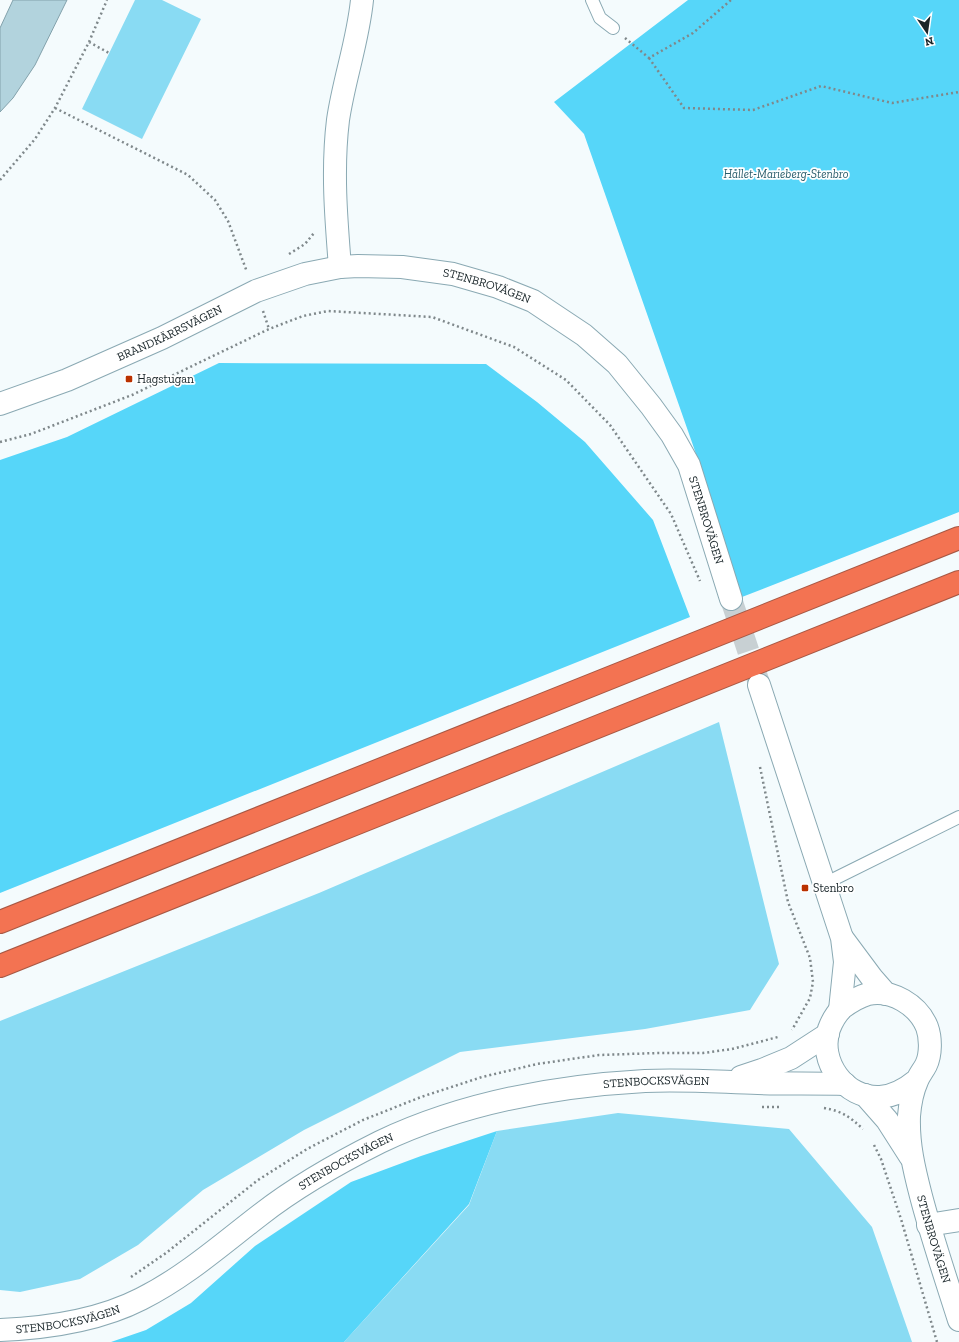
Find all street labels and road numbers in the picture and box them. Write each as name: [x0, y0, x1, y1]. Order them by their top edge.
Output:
street label: STENBROVÄGEN: [442, 266, 533, 306]
street label: BRANDKÄRRSVÄGEN: [115, 302, 225, 364]
street label: STENBROVÄGEN: [686, 474, 727, 566]
street label: STENBOCKSVÄGEN: [603, 1073, 710, 1091]
street label: STENBOCKSVÄGEN: [296, 1130, 396, 1193]
street label: STENBROVÄGEN: [914, 1193, 954, 1285]
street label: STENBOCKSVÄGEN: [15, 1302, 122, 1336]

